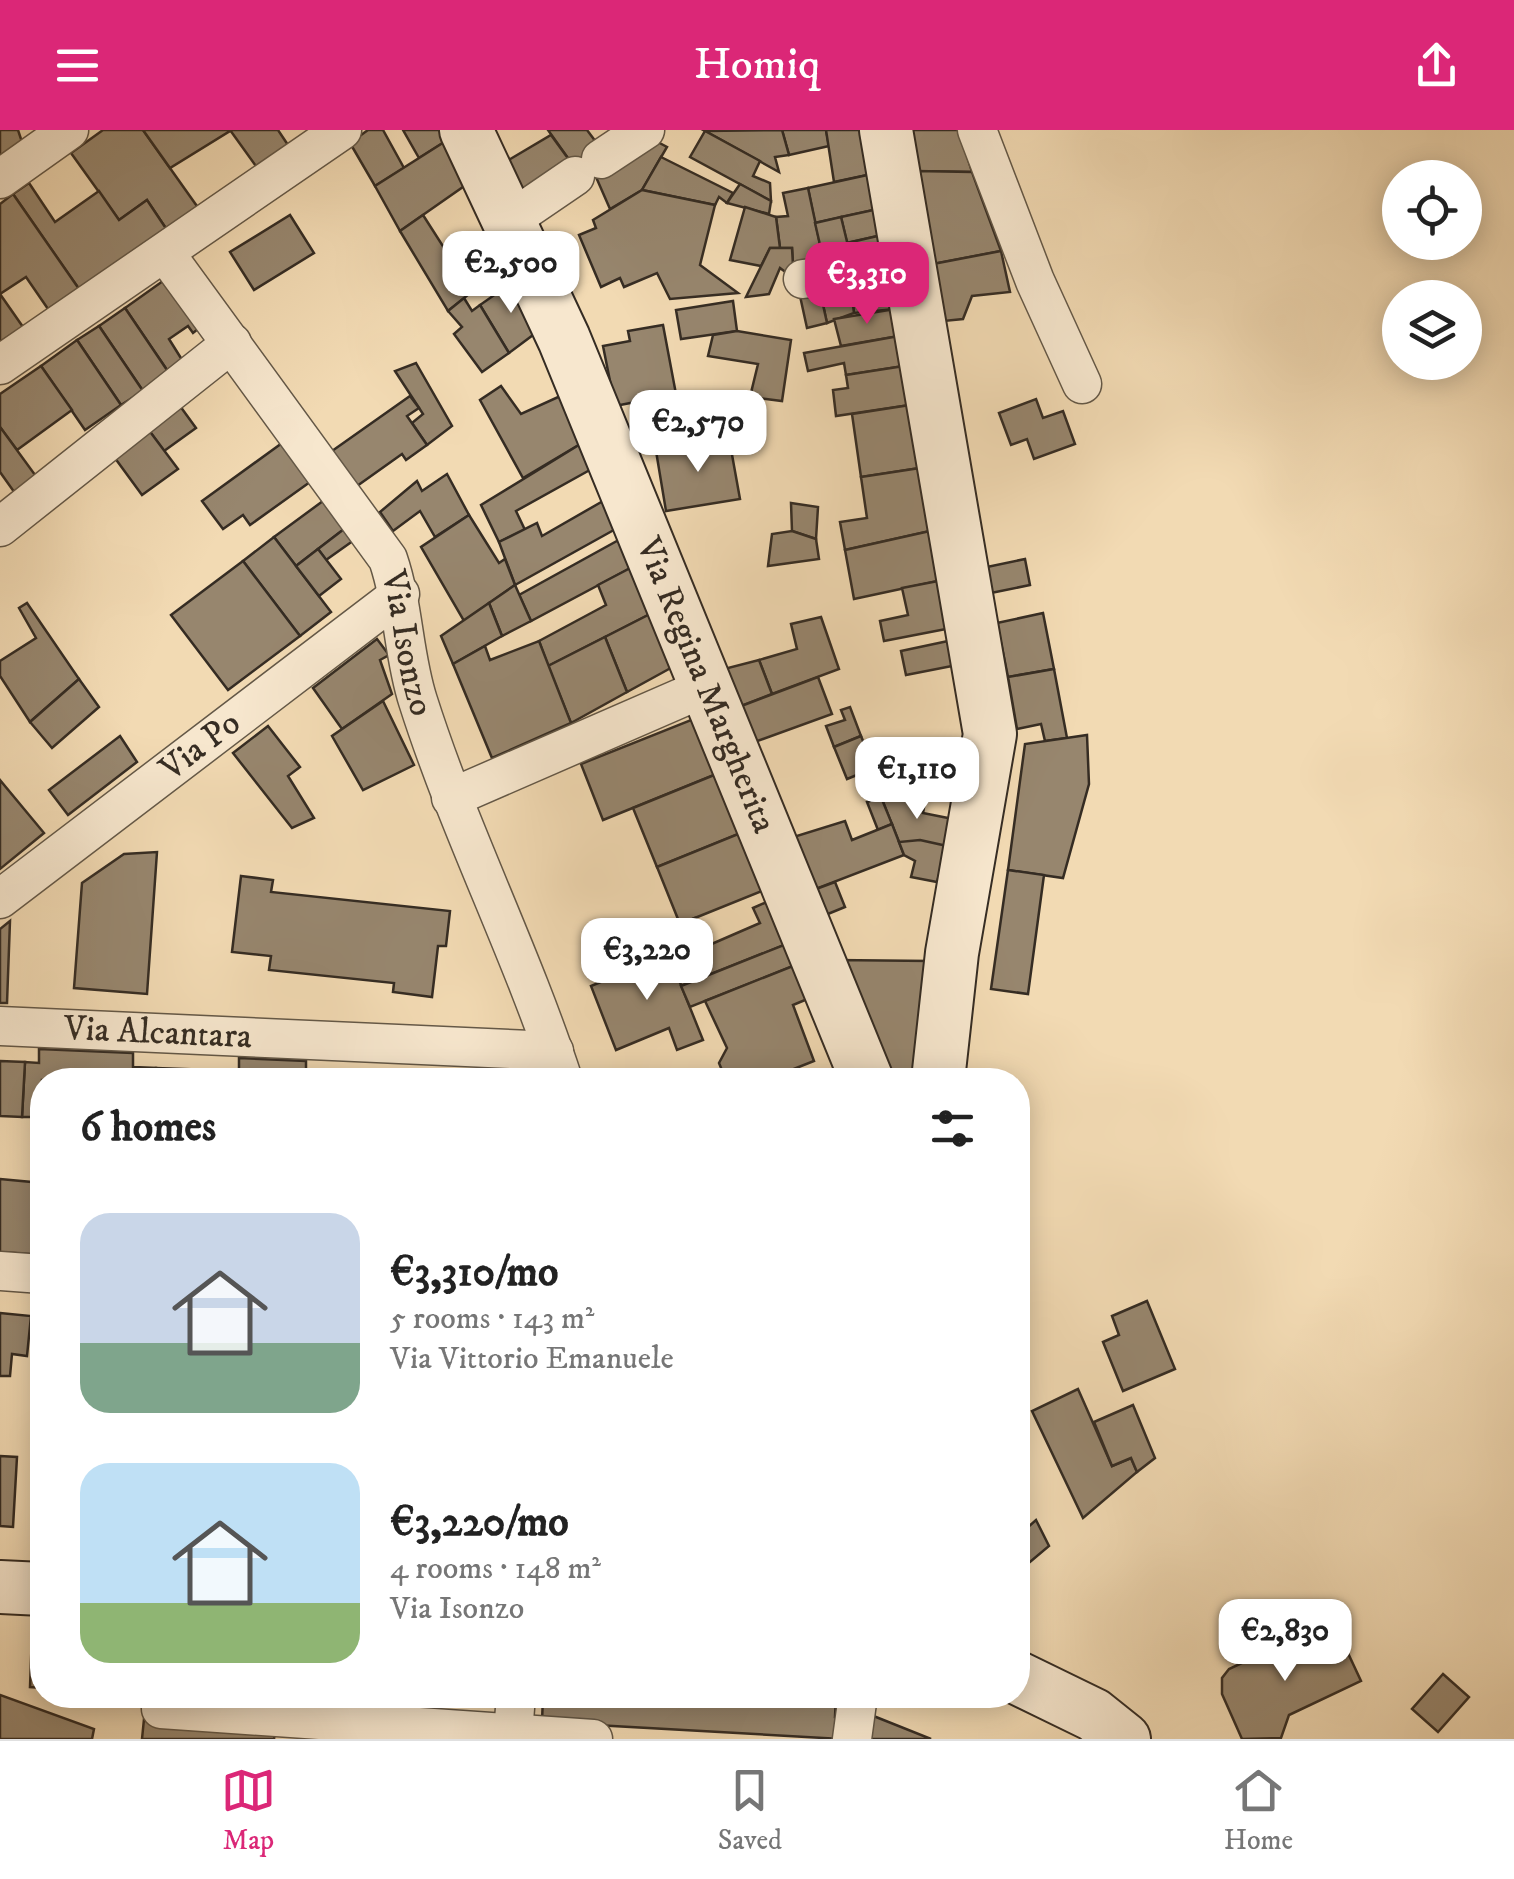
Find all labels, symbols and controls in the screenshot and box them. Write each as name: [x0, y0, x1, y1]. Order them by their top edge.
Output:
text: Homiq: [694, 37, 820, 93]
icon: menu: [50, 38, 105, 93]
icon: share: [1409, 38, 1464, 93]
map controls: [1382, 160, 1482, 380]
button: locate: [1382, 160, 1482, 260]
pin: €2,500: [430, 231, 592, 316]
pin: €3,310: [786, 242, 948, 327]
text: €2,500: [464, 243, 558, 283]
text: €3,310: [827, 254, 907, 294]
button: layers: [1382, 280, 1482, 380]
pin: €2,570: [617, 390, 779, 475]
text: €2,570: [652, 402, 744, 442]
street label: Via Regina Margherita: [625, 530, 786, 840]
street label: Via Isonzo: [370, 565, 443, 722]
street label: Via Po: [150, 701, 250, 792]
pin: €1,110: [836, 737, 998, 822]
text: €1,110: [877, 749, 957, 789]
pin: €3,220: [566, 918, 728, 1003]
text: €3,220: [603, 930, 691, 970]
street label: Via Alcantara: [62, 1007, 253, 1059]
icon: filters: [925, 1101, 980, 1156]
text: 6 homes: [80, 1102, 216, 1154]
text: €3,310/mo: [390, 1247, 558, 1299]
icon: home: [160, 1253, 280, 1373]
text: 5 rooms · 143 m²: [390, 1299, 594, 1339]
text: Via Vittorio Emanuele: [390, 1339, 674, 1379]
text: €3,220/mo: [390, 1497, 569, 1549]
icon: home: [160, 1503, 280, 1623]
text: 4 rooms · 148 m²: [390, 1549, 601, 1589]
text: Via Isonzo: [390, 1589, 524, 1629]
pin: €2,830: [1204, 1599, 1366, 1684]
text: €2,830: [1241, 1611, 1329, 1651]
tab: Map: [221, 1763, 276, 1858]
tab: Saved: [718, 1763, 782, 1858]
tab: Home: [1224, 1763, 1293, 1858]

